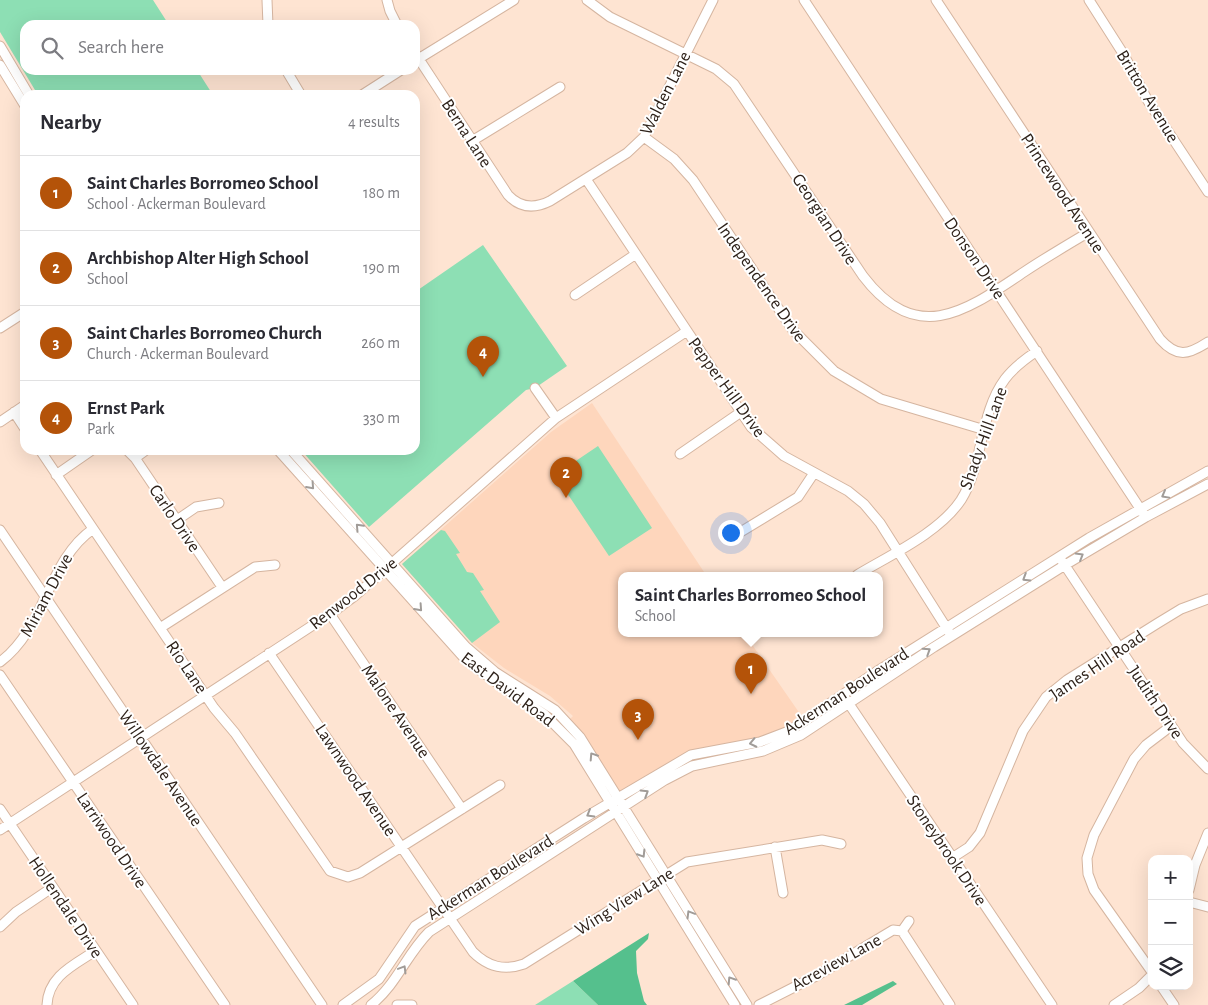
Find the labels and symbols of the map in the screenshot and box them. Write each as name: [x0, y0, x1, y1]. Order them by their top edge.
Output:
street label: Britton Avenue: [1113, 47, 1182, 146]
street label: Walden Lane: [637, 49, 695, 138]
street label: Berna Lane: [438, 96, 495, 171]
street label: Princewood Avenue: [1017, 131, 1107, 256]
street label: Georgian Drive: [788, 171, 860, 268]
street label: Donson Drive: [940, 214, 1008, 303]
street label: Independence Drive: [713, 220, 809, 345]
street label: Pepper Hill Drive: [684, 334, 768, 441]
pin: 4: [467, 336, 499, 377]
street label: Shady Hill Lane: [957, 385, 1011, 492]
pin: 2: [550, 457, 582, 498]
one-way arrow: [305, 481, 314, 490]
street label: Carlo Drive: [145, 482, 203, 556]
one-way arrow: [1162, 488, 1171, 498]
your location: [718, 520, 744, 546]
one-way arrow: [356, 523, 365, 532]
street label: Miriam Drive: [17, 551, 76, 640]
one-way arrow: [1075, 552, 1084, 562]
street label: Renwood Drive: [306, 554, 401, 633]
one-way arrow: [1022, 571, 1031, 581]
one-way arrow: [413, 602, 422, 611]
street label: James Hill Road: [1047, 628, 1148, 704]
street label: Rio Lane: [162, 638, 210, 697]
street label: Ackerman Boulevard: [781, 645, 912, 739]
one-way arrow: [922, 648, 931, 657]
street label: East David Road: [457, 649, 557, 731]
pin: 1: [735, 653, 767, 694]
street label: Malone Avenue: [357, 662, 433, 762]
street label: Judith Drive: [1124, 663, 1186, 742]
pin: 3: [622, 699, 654, 740]
street label: Willowdale Avenue: [115, 707, 206, 830]
street label: Lawnwood Avenue: [311, 721, 399, 840]
one-way arrow: [749, 737, 757, 747]
one-way arrow: [590, 752, 599, 762]
street label: Larriwood Drive: [73, 790, 150, 892]
one-way arrow: [639, 790, 649, 799]
street label: Stoneybrook Drive: [903, 792, 990, 909]
one-way arrow: [587, 808, 596, 818]
street label: Ackerman Boulevard: [424, 832, 557, 924]
one-way arrow: [636, 849, 646, 858]
street label: Hollendale Drive: [25, 854, 106, 962]
street label: Wing View Lane: [572, 864, 677, 939]
one-way arrow: [687, 911, 697, 920]
street label: Acreview Lane: [789, 931, 884, 995]
one-way arrow: [396, 965, 406, 974]
one-way arrow: [728, 977, 737, 986]

